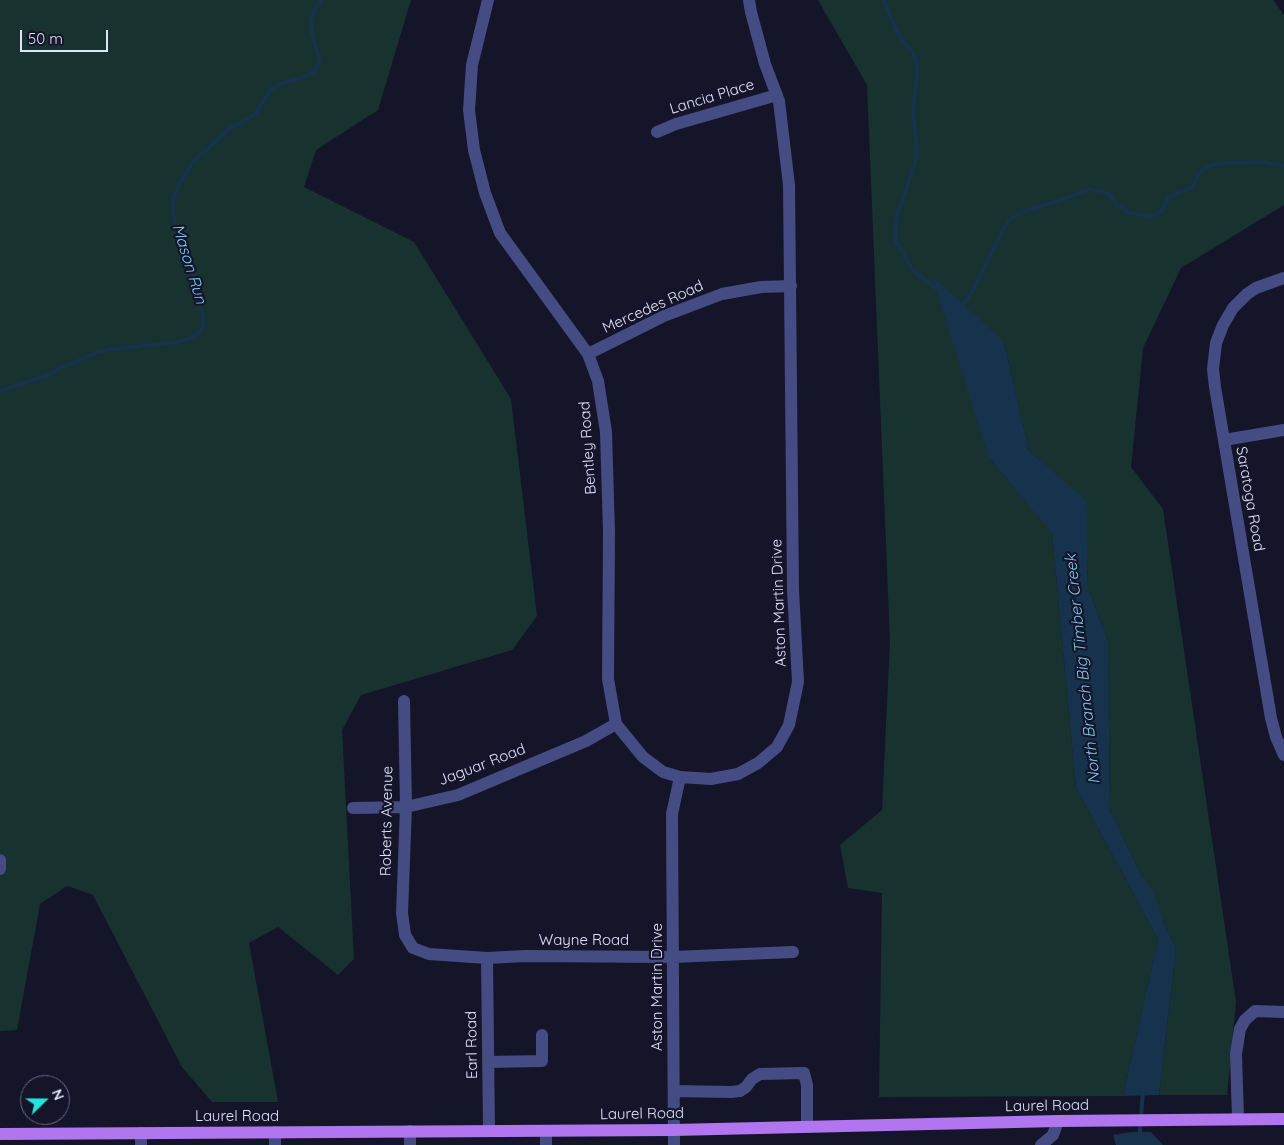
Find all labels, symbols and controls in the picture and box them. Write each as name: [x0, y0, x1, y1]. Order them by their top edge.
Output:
scale bar: [22, 20, 110, 52]
text: 50 m: [28, 29, 63, 48]
street label: Lancia Place: [667, 76, 757, 118]
water label: Mason Run: [168, 222, 210, 306]
street label: Mercedes Road: [600, 277, 706, 337]
street label: Bentley Road: [576, 401, 600, 495]
street label: Saratoga Road: [1232, 445, 1268, 553]
street label: Aston Martin Drive: [768, 539, 790, 667]
water label: North Branch Big Timber Creek: [1061, 553, 1105, 785]
street label: Jaguar Road: [436, 740, 528, 790]
street label: Roberts Avenue: [377, 766, 397, 876]
street label: Aston Martin Drive: [648, 923, 666, 1051]
street label: Wayne Road: [539, 931, 629, 949]
street label: Earl Road: [462, 1011, 482, 1079]
north arrow: [20, 1075, 70, 1125]
text: N: [48, 1087, 68, 1103]
street label: Laurel Road: [1005, 1096, 1089, 1116]
street label: Laurel Road: [600, 1104, 684, 1124]
street label: Laurel Road: [195, 1107, 279, 1125]

